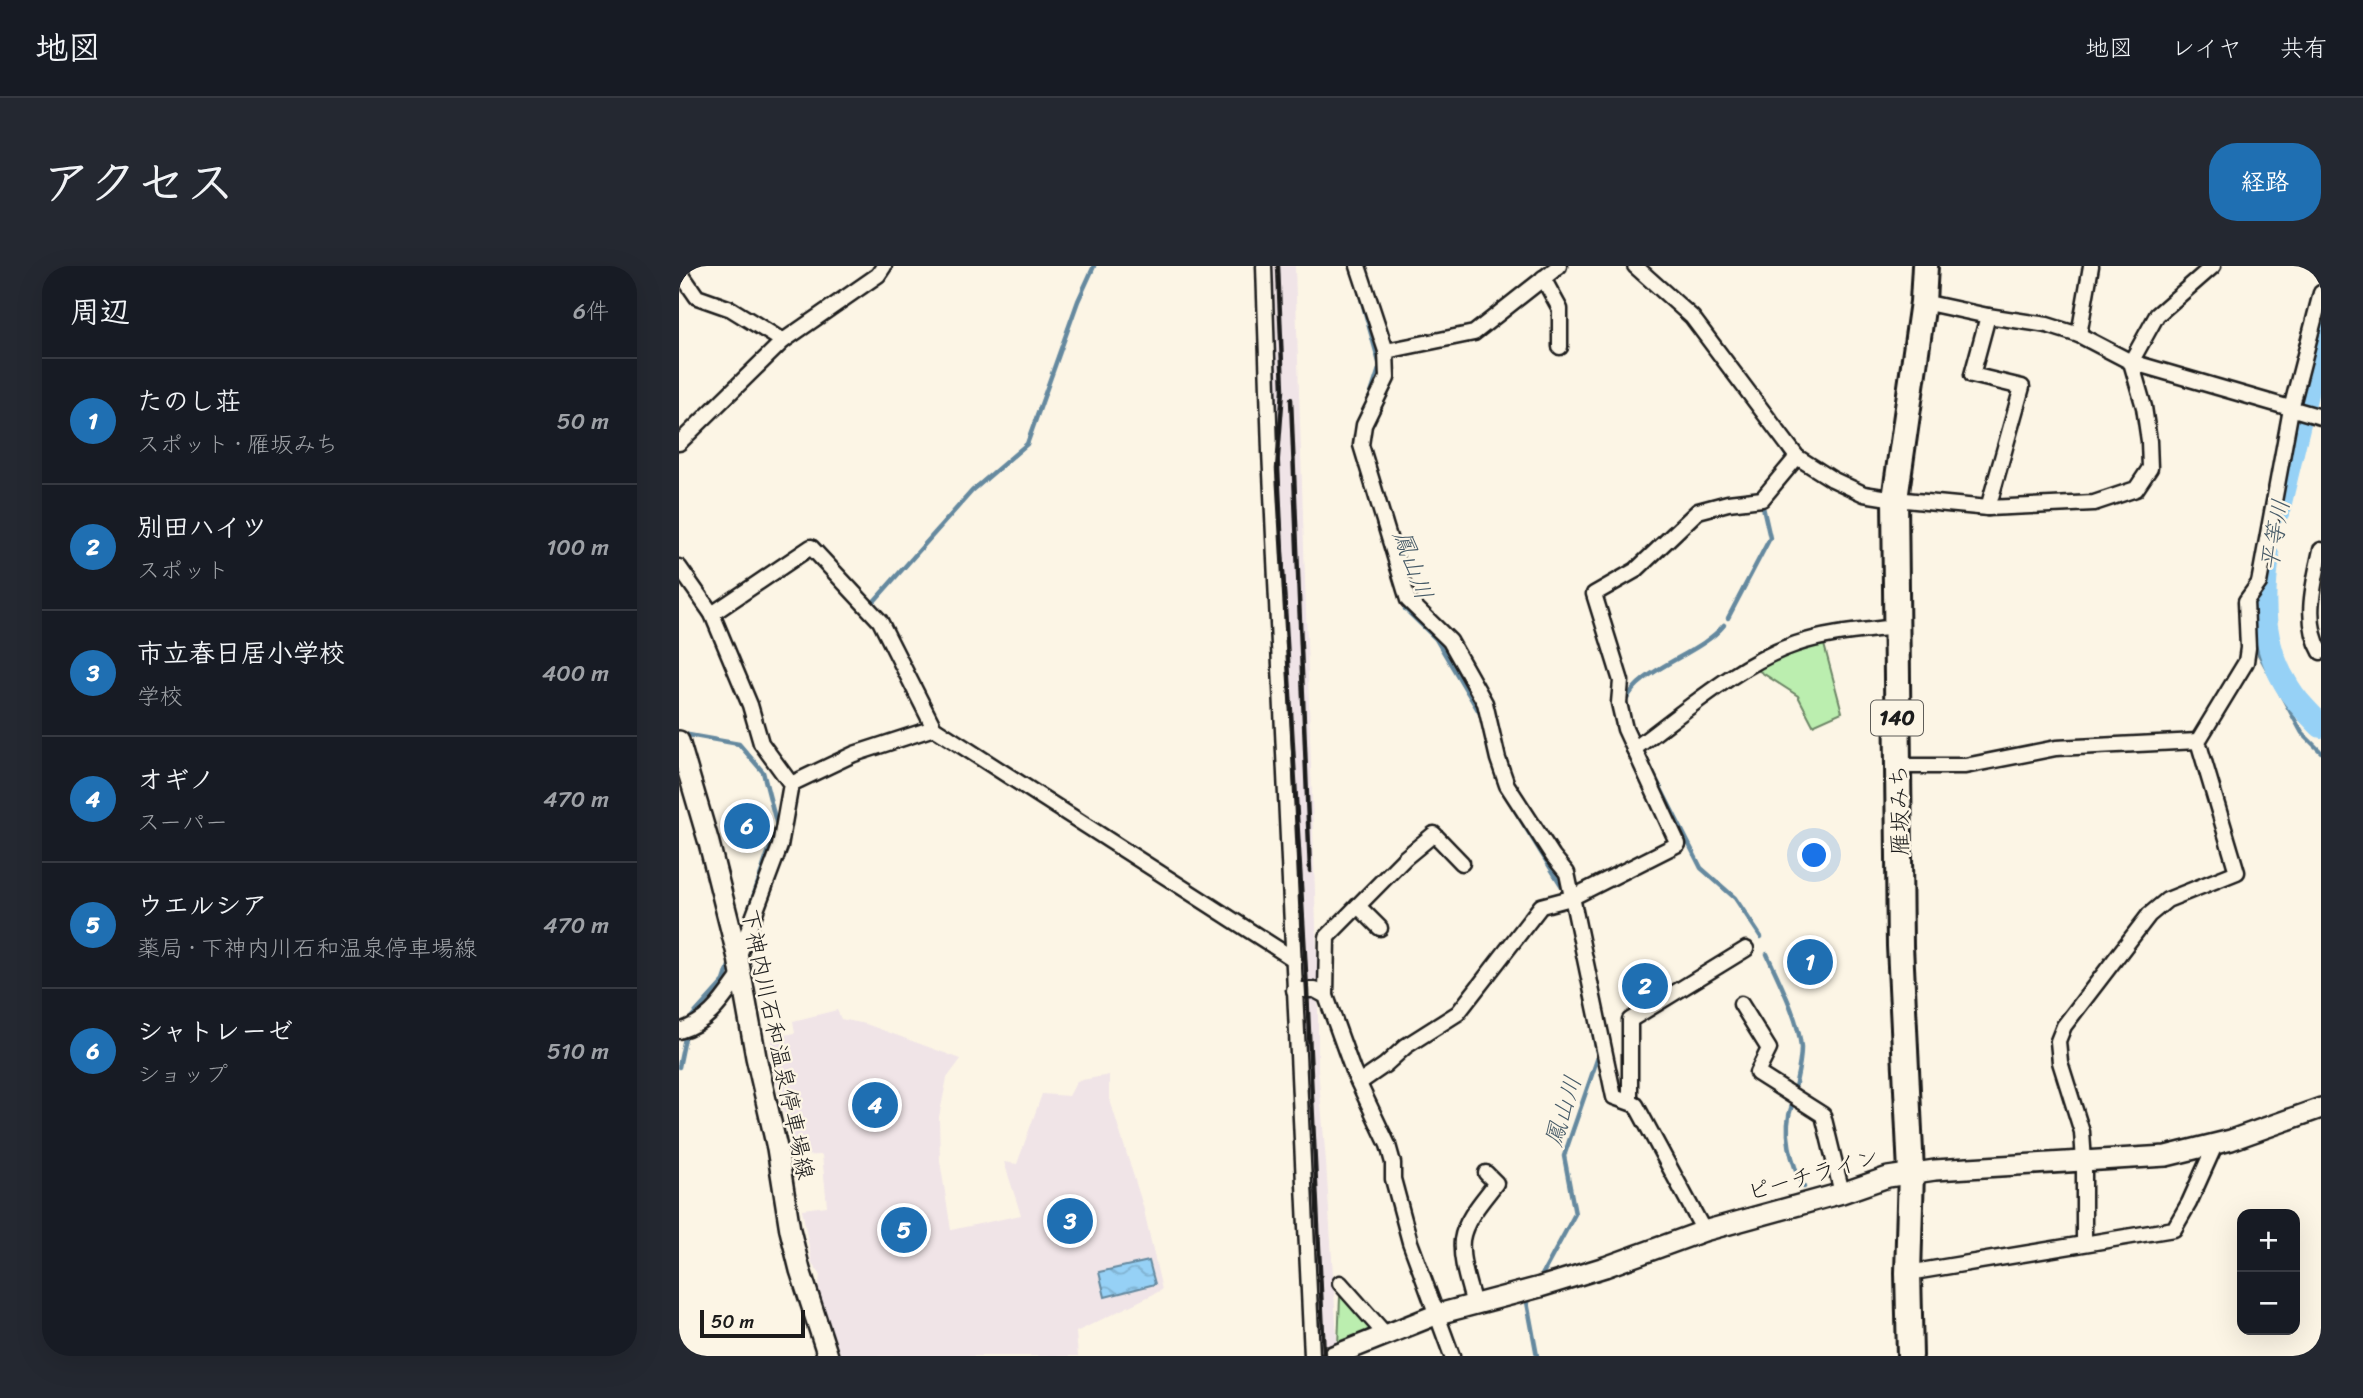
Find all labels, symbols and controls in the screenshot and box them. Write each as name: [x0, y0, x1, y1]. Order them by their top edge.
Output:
text: 地図: [35, 19, 101, 77]
text: 地図: [2085, 27, 2133, 69]
text: レイヤ: [2171, 27, 2242, 69]
text: 共有: [2280, 27, 2328, 69]
text: アクセス: [42, 139, 235, 226]
button: 経路: [2209, 143, 2321, 221]
text: 周辺: [70, 285, 130, 339]
text: 6件: [573, 291, 609, 332]
text: たのし荘: [137, 378, 241, 424]
text: 1: [88, 401, 98, 442]
text: 50 m: [557, 401, 609, 442]
text: スポット · 雁坂みち: [137, 424, 338, 465]
water label: 平等川: [2248, 496, 2302, 574]
text: 別田ハイツ: [137, 504, 267, 550]
water label: 鳳山川: [1381, 524, 1445, 606]
text: 2: [86, 527, 100, 568]
text: 100 m: [546, 527, 609, 568]
text: スポット: [137, 550, 229, 591]
text: 市立春日居小学校: [137, 630, 345, 676]
text: 3: [87, 653, 99, 694]
text: 400 m: [542, 653, 609, 694]
text: 学校: [137, 676, 183, 717]
road number: 140: [1871, 700, 1923, 736]
text: オギノ: [137, 756, 214, 802]
street label: 雁坂みち: [1878, 764, 1921, 856]
text: 4: [86, 779, 100, 820]
text: 470 m: [543, 779, 609, 820]
pin: 6: [724, 800, 770, 852]
text: スーパー: [137, 802, 228, 843]
your location: [1797, 838, 1831, 872]
text: ウエルシア: [137, 882, 268, 928]
text: 5: [86, 905, 100, 946]
text: 470 m: [543, 905, 609, 946]
street label: 下神内川石和温泉停車場線: [729, 905, 826, 1183]
text: 薬局 · 下神内川石和温泉停車場線: [137, 928, 477, 969]
pin: 1: [1787, 936, 1833, 988]
pin: 2: [1622, 960, 1668, 1012]
text: シャトレーゼ: [137, 1008, 293, 1054]
text: 6: [86, 1031, 100, 1072]
text: 510 m: [547, 1031, 609, 1072]
text: ショップ: [137, 1054, 228, 1095]
water label: 鳳山川: [1532, 1070, 1594, 1152]
pin: 4: [852, 1079, 898, 1131]
street label: ピーチライン: [1742, 1136, 1884, 1213]
pin: 3: [1047, 1195, 1093, 1247]
pin: 5: [881, 1204, 927, 1256]
map controls: [2237, 1209, 2300, 1335]
button: +: [2237, 1209, 2300, 1272]
button: −: [2237, 1272, 2300, 1335]
text: 50 m: [711, 1305, 754, 1338]
scale bar: [700, 1307, 805, 1339]

